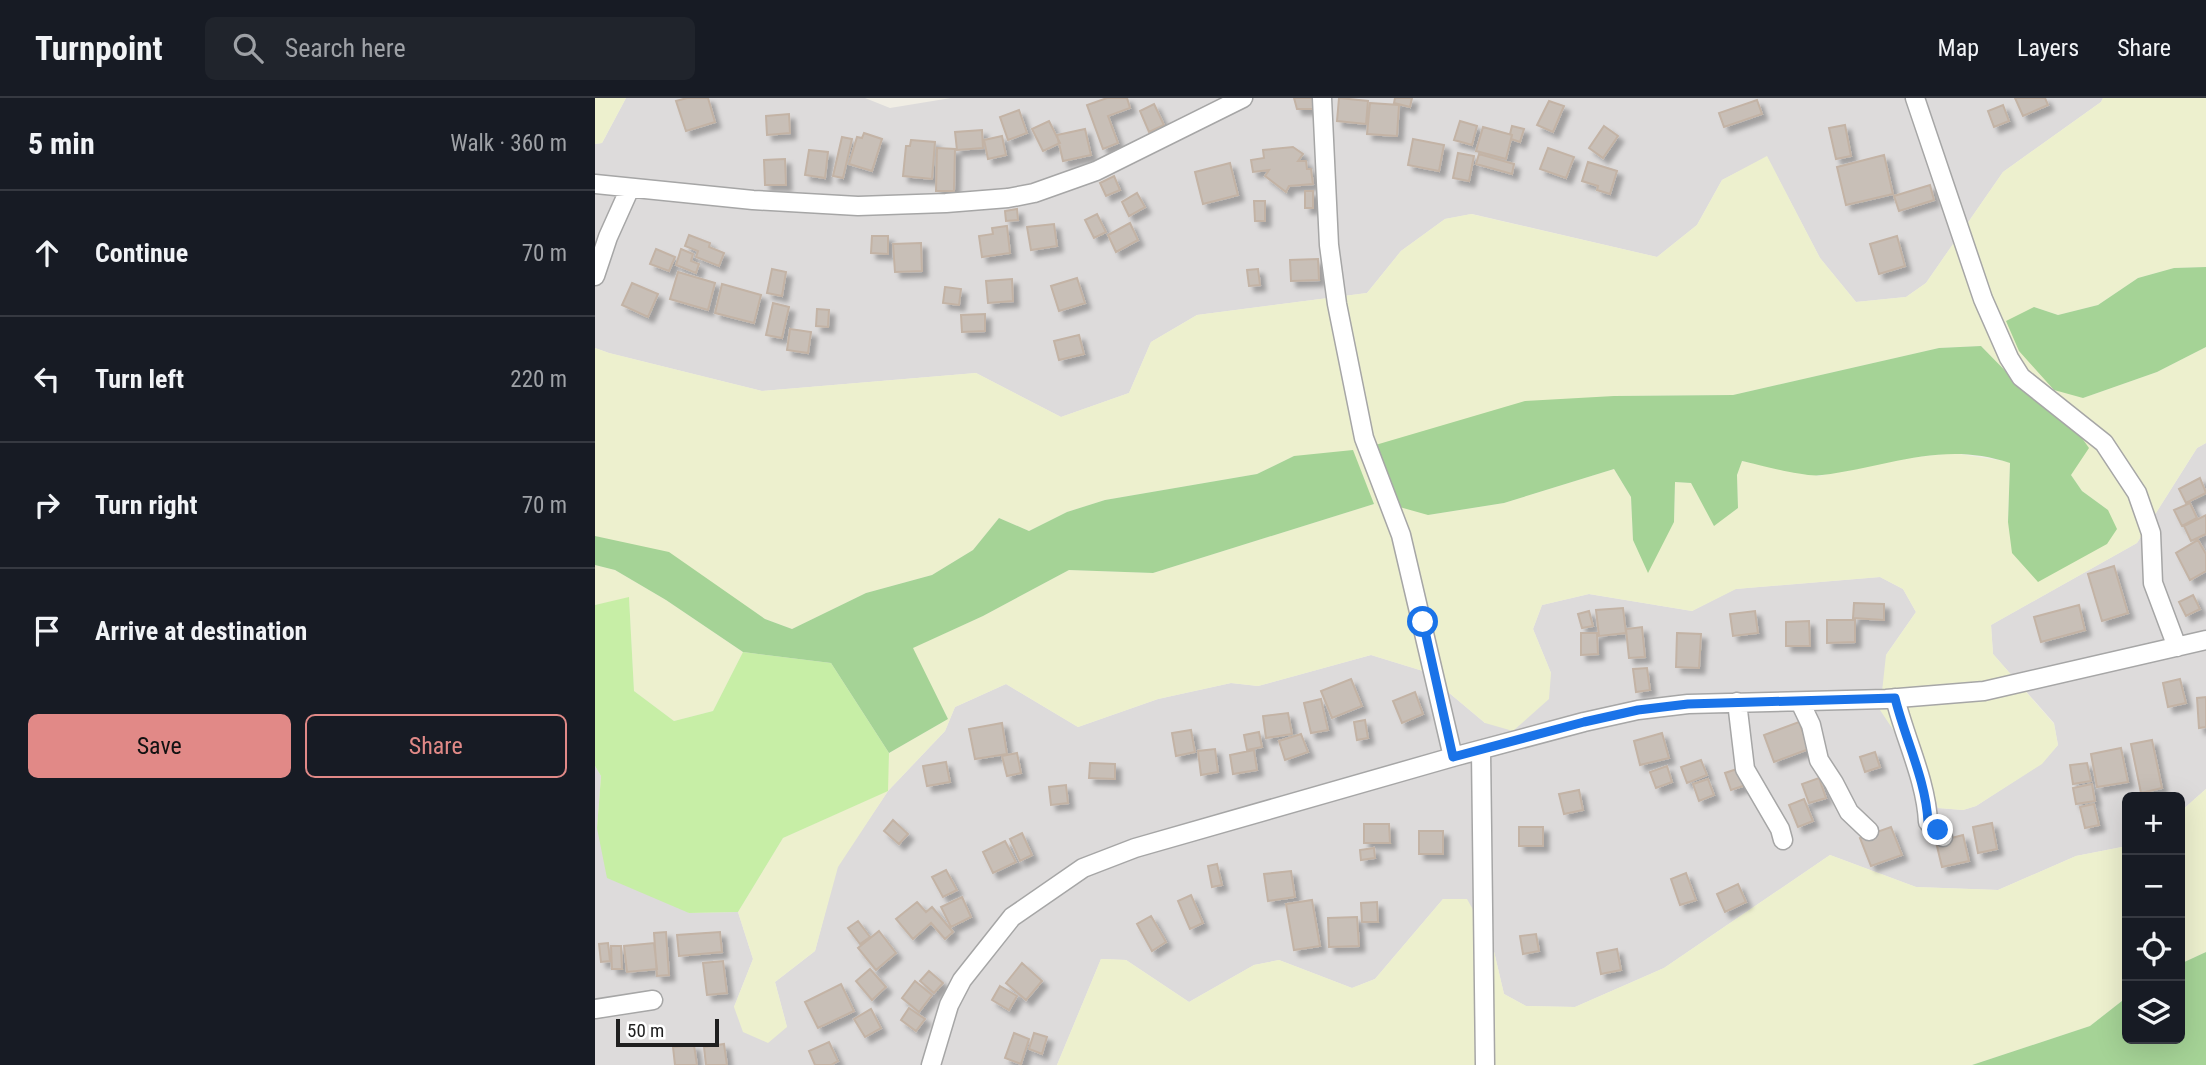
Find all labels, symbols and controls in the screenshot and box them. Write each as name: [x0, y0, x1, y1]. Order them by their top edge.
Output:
search box: [205, 17, 695, 80]
text: Turnpoint: [35, 29, 163, 68]
icon: search: [229, 29, 267, 67]
text: Search here: [285, 33, 406, 63]
text: Map: [1938, 34, 1979, 62]
text: Layers: [2017, 34, 2079, 62]
text: Share: [2117, 34, 2171, 62]
text: 5 min: [28, 126, 95, 161]
text: Walk · 360 m: [450, 130, 567, 157]
icon: ahead: [28, 234, 66, 272]
text: Continue: [95, 238, 188, 268]
text: 70 m: [522, 240, 567, 267]
icon: left: [28, 360, 66, 398]
text: Turn left: [95, 364, 184, 394]
text: 220 m: [510, 366, 567, 393]
icon: right: [28, 486, 66, 524]
text: Turn right: [95, 490, 197, 520]
text: 70 m: [522, 492, 567, 519]
route start: [1407, 606, 1438, 637]
icon: arrive: [28, 612, 66, 650]
text: Arrive at destination: [95, 616, 307, 646]
button: Save: [28, 714, 291, 778]
button: Share: [305, 714, 567, 778]
map controls: [2122, 792, 2185, 1044]
button: +: [2122, 792, 2185, 855]
route end: [1922, 814, 1953, 845]
button: −: [2122, 855, 2185, 918]
button: locate: [2122, 918, 2185, 981]
button: layers: [2122, 981, 2185, 1044]
scale bar: [616, 1016, 719, 1048]
text: 50 m: [627, 1019, 664, 1042]

